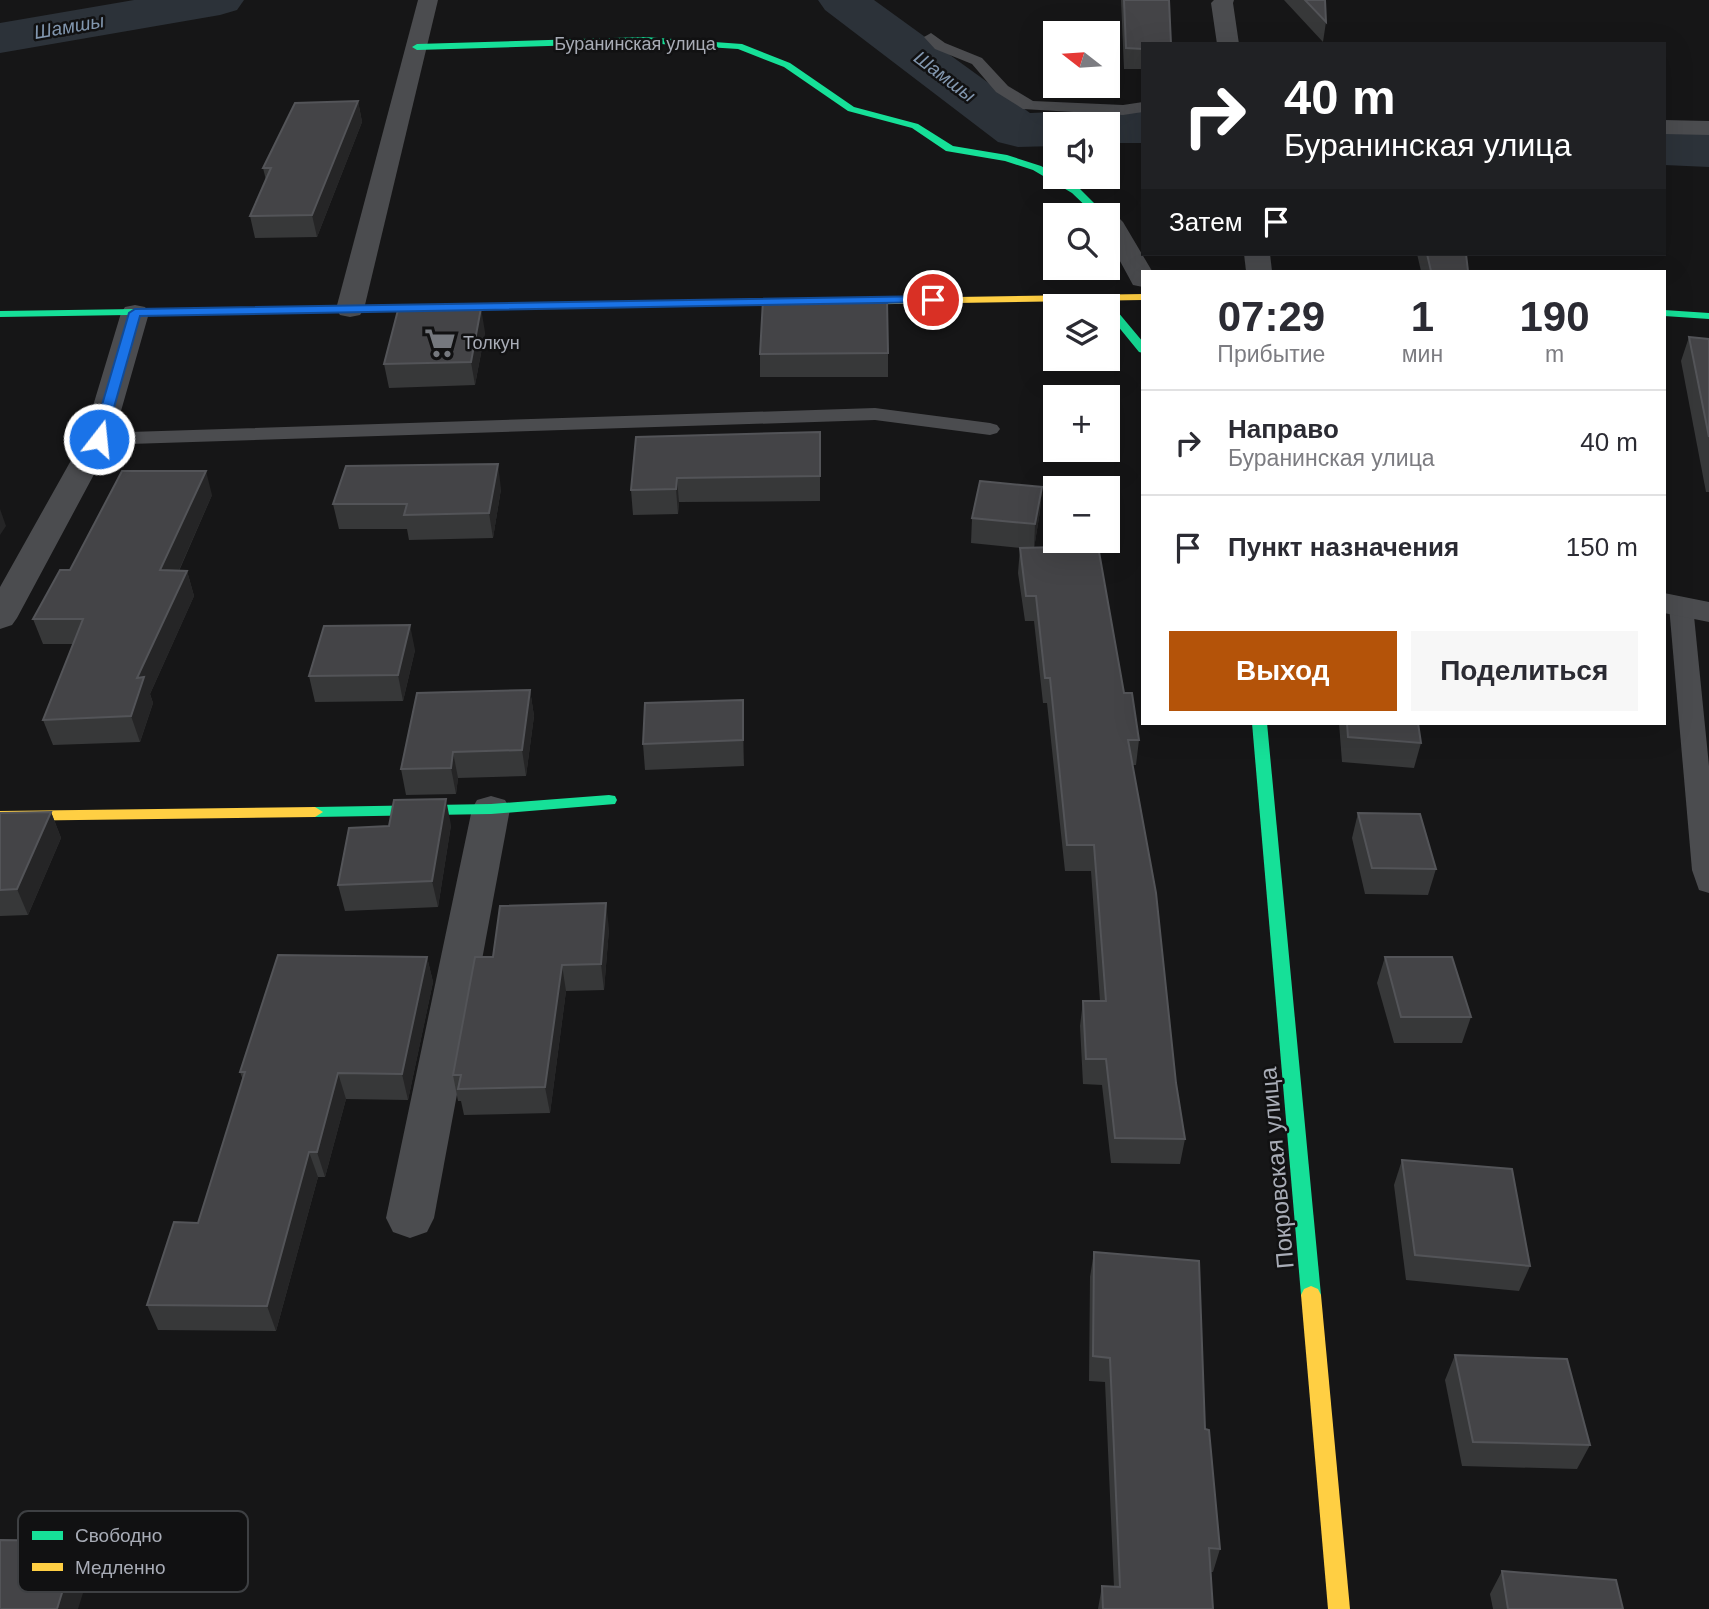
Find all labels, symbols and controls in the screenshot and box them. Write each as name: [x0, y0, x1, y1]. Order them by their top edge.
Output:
water label: Шамшы: [32, 10, 106, 43]
north arrow: [1043, 21, 1120, 98]
map controls: [1043, 21, 1120, 553]
street label: Буранинская улица: [554, 34, 717, 54]
water label: Шамшы: [910, 47, 979, 106]
icon: right: [1169, 70, 1260, 161]
text: 40 m: [1284, 70, 1396, 124]
button: sound: [1043, 112, 1120, 189]
text: Буранинская улица: [1284, 127, 1571, 163]
button: search: [1043, 203, 1120, 280]
icon: arrive: [1257, 203, 1295, 241]
text: Затем: [1169, 207, 1243, 237]
pin: [903, 270, 963, 330]
icon: arrive: [914, 281, 952, 319]
text: 07:29: [1218, 293, 1325, 340]
text: 1: [1411, 293, 1434, 340]
text: 190: [1520, 293, 1590, 340]
button: layers: [1043, 294, 1120, 371]
supermarket icon: Толкун: [423, 326, 457, 360]
place label: Толкун: [463, 333, 520, 353]
text: Прибытие: [1217, 341, 1325, 367]
text: мин: [1402, 341, 1443, 367]
text: m: [1545, 341, 1564, 367]
button: +: [1043, 385, 1120, 462]
position arrow: [62, 402, 136, 476]
text: Направо: [1228, 414, 1339, 444]
icon: right: [1169, 424, 1207, 462]
text: 40 m: [1580, 427, 1638, 457]
text: Буранинская улица: [1228, 445, 1435, 471]
button: −: [1043, 476, 1120, 553]
icon: arrive: [1169, 529, 1207, 567]
text: Пункт назначения: [1228, 532, 1459, 562]
text: 150 m: [1566, 532, 1638, 562]
button: Выход: [1169, 631, 1397, 711]
button: Поделиться: [1411, 631, 1638, 711]
street label: Покровская улица: [1254, 1065, 1299, 1270]
legend: [18, 1511, 248, 1592]
text: Свободно: [75, 1525, 162, 1546]
text: Медленно: [75, 1557, 165, 1578]

